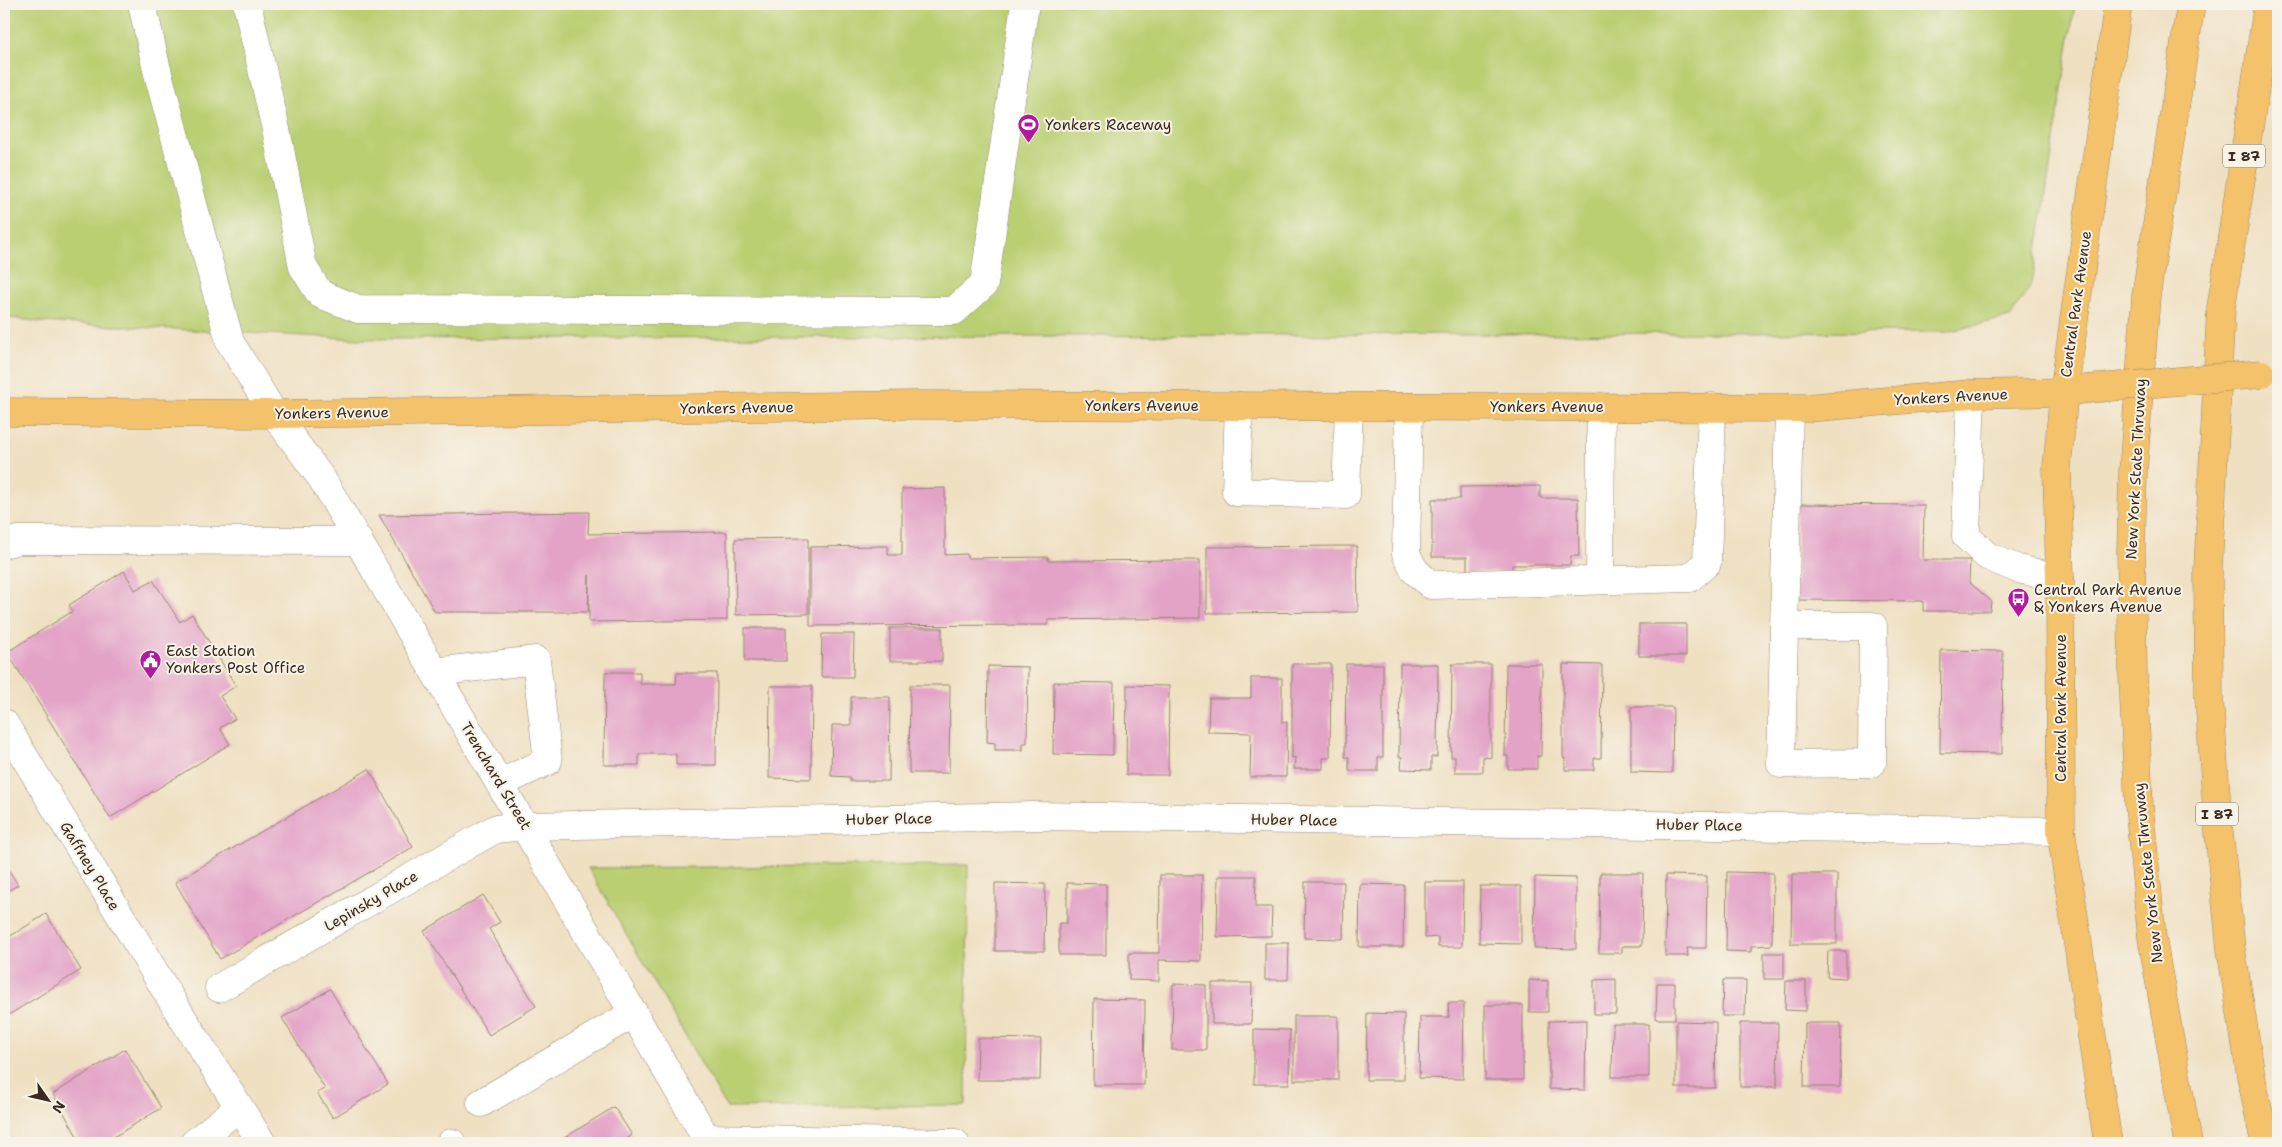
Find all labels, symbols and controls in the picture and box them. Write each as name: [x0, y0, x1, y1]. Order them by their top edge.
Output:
sports icon: Yonkers Raceway: [1017, 113, 1041, 144]
place label: Yonkers Raceway: [1045, 115, 1171, 135]
road number: I 87: [2223, 144, 2265, 168]
street label: Central Park Avenue: [2056, 229, 2096, 379]
street label: New York State Thruway: [2121, 378, 2151, 560]
street label: Yonkers Avenue: [1894, 384, 2008, 410]
street label: Yonkers Avenue: [1085, 396, 1199, 416]
street label: Yonkers Avenue: [680, 397, 794, 419]
street label: Yonkers Avenue: [1490, 397, 1604, 417]
street label: Yonkers Avenue: [275, 402, 389, 424]
place label: Central Park Avenue & Yonkers Avenue: [2034, 580, 2182, 617]
bus stop icon: Central Park Avenue & Yonkers Avenue: [2006, 587, 2030, 618]
street label: Central Park Avenue: [2051, 634, 2071, 782]
place label: East Station Yonkers Post Office: [166, 641, 305, 678]
public building icon: East Station Yonkers Post Office: [138, 648, 162, 679]
street label: Trenchard Street: [456, 718, 536, 834]
street label: New York State Thruway: [2129, 782, 2167, 964]
road number: I 87: [2196, 802, 2238, 826]
street label: Huber Place: [845, 808, 933, 830]
street label: Huber Place: [1250, 809, 1338, 831]
street label: Huber Place: [1655, 814, 1743, 836]
street label: Gaffney Place: [55, 818, 125, 914]
street label: Lepinsky Place: [320, 866, 422, 936]
north arrow: [22, 1074, 72, 1124]
text: N: [48, 1098, 69, 1117]

